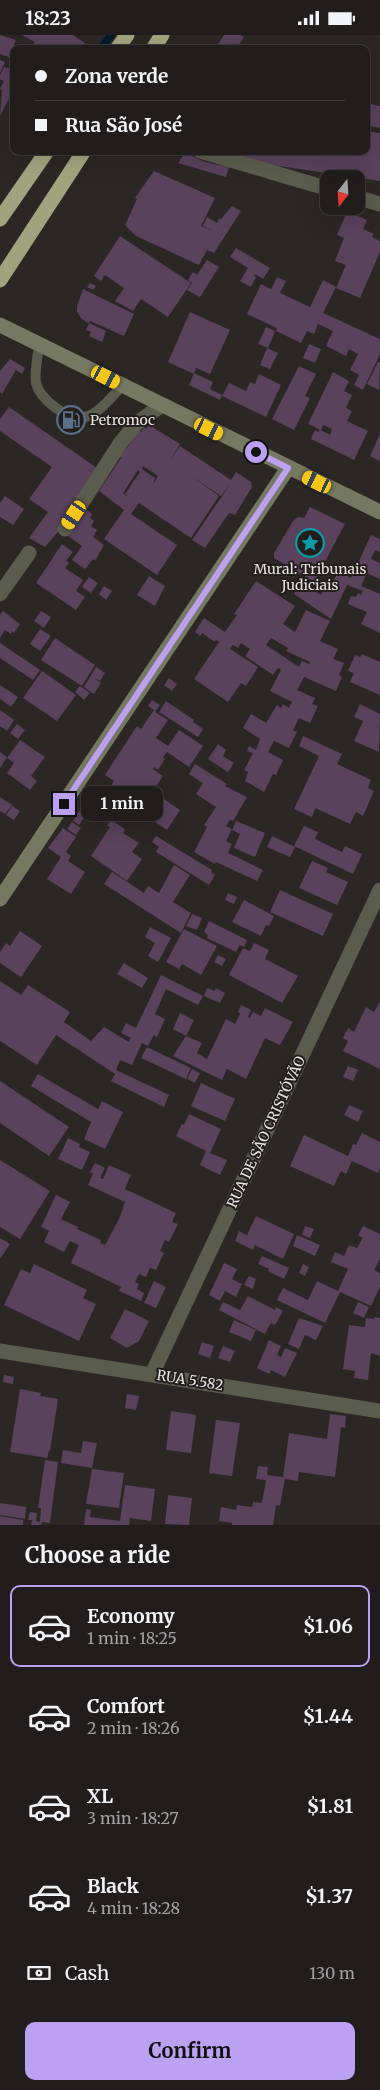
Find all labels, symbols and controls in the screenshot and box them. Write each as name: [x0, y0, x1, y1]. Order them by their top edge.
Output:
text: 18:23: [25, 6, 71, 30]
text: Zona verde: [65, 64, 168, 88]
text: Rua São José: [65, 113, 182, 137]
north arrow: [320, 170, 365, 215]
map controls: [320, 170, 365, 215]
car: [89, 364, 122, 390]
fuel station icon: Petromoc: [56, 405, 86, 435]
place label: Petromoc: [90, 411, 155, 429]
car: [192, 416, 225, 442]
route start: [245, 441, 267, 463]
car: [300, 469, 333, 495]
car: [59, 498, 88, 532]
place icon: Mural: Tribunais Judiciais: [295, 528, 325, 558]
place label: Mural: Tribunais Judiciais: [254, 560, 367, 594]
callout: 1 min: [82, 787, 164, 821]
route end: [53, 793, 75, 815]
text: 1 min: [100, 793, 144, 813]
street label: RUA DE SÃO CRISTÓVÃO: [223, 1053, 309, 1211]
street label: RUA 5.582: [155, 1366, 225, 1394]
text: Choose a ride: [25, 1541, 170, 1569]
icon: car: [27, 1604, 72, 1649]
text: Economy: [87, 1604, 175, 1628]
text: $1.06: [303, 1614, 353, 1638]
text: 1 min · 18:25: [87, 1628, 177, 1648]
icon: car: [27, 1694, 72, 1739]
text: Comfort: [87, 1694, 165, 1718]
text: $1.44: [303, 1704, 353, 1728]
text: 2 min · 18:26: [87, 1718, 180, 1738]
icon: car: [27, 1784, 72, 1829]
text: XL: [87, 1784, 113, 1808]
text: $1.81: [307, 1794, 353, 1818]
text: 3 min · 18:27: [87, 1808, 179, 1828]
icon: car: [27, 1874, 72, 1919]
text: Black: [87, 1874, 139, 1898]
text: $1.37: [305, 1884, 353, 1908]
text: 4 min · 18:28: [87, 1898, 180, 1918]
icon: cash: [25, 1959, 53, 1987]
text: Cash: [65, 1961, 109, 1985]
text: 130 m: [309, 1963, 355, 1983]
button: Confirm: [25, 2022, 355, 2080]

